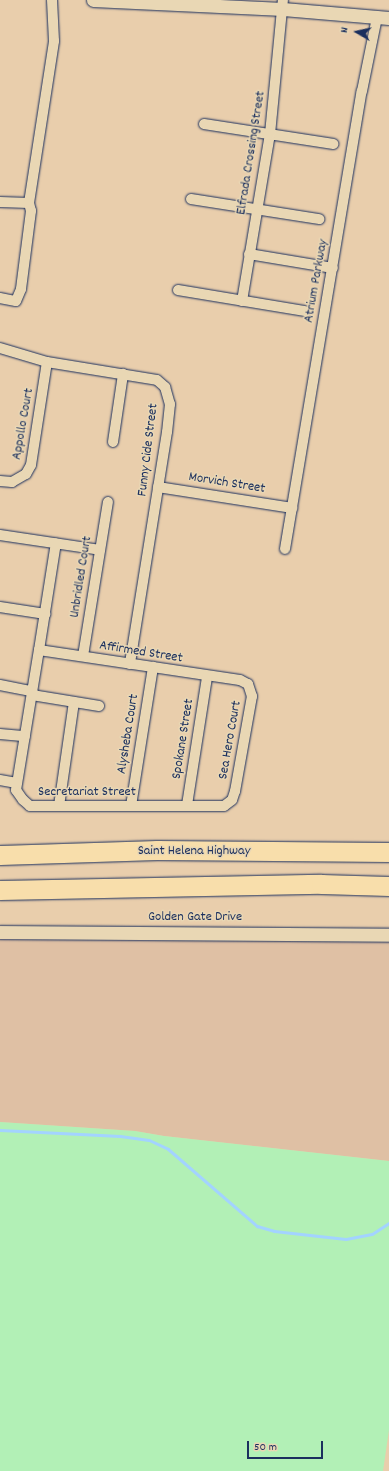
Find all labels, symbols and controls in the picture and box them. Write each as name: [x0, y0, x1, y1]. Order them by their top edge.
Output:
north arrow: [337, 12, 377, 52]
text: N: [337, 26, 353, 34]
street label: Elfrada Crossing Street: [233, 90, 269, 216]
street label: Atrium Parkway: [300, 238, 332, 324]
street label: Appollo Court: [8, 387, 38, 461]
street label: Funny Cide Street: [134, 403, 162, 497]
street label: Morvich Street: [188, 469, 266, 497]
street label: Unbridled Court: [66, 535, 96, 619]
street label: Affirmed Street: [98, 637, 184, 667]
street label: Alysheba Court: [113, 693, 143, 775]
street label: Spokane Street: [168, 698, 198, 780]
street label: Sea Hero Court: [215, 699, 245, 781]
street label: Secretariat Street: [38, 784, 136, 800]
street label: Saint Helena Highway: [138, 843, 250, 859]
street label: Golden Gate Drive: [148, 909, 242, 925]
scale bar: [249, 1433, 325, 1459]
text: 50 m: [254, 1439, 277, 1456]

